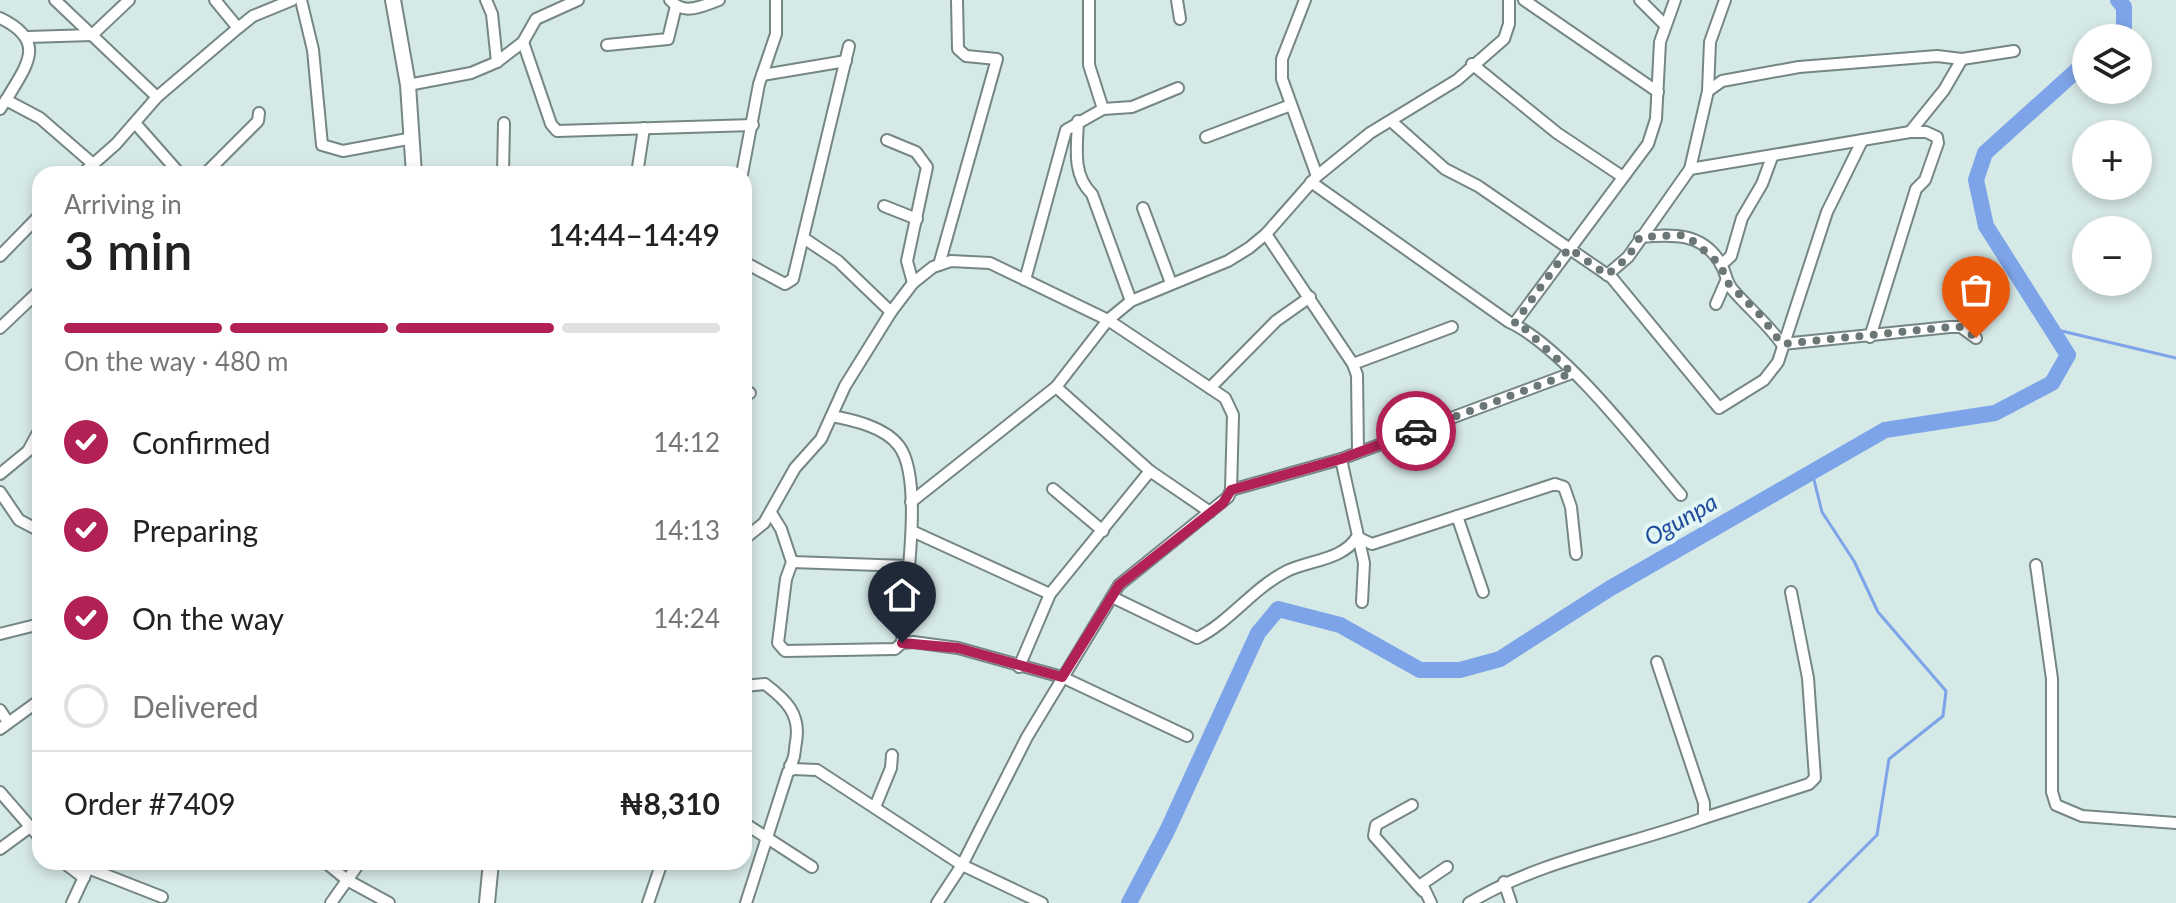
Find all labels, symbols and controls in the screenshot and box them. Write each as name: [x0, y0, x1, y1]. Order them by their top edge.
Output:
map controls: [2072, 24, 2152, 296]
button: layers: [2072, 24, 2152, 104]
button: +: [2072, 120, 2152, 200]
text: Arriving in: [64, 188, 182, 220]
text: 14:44–14:49: [548, 216, 720, 252]
button: −: [2072, 216, 2152, 296]
text: 3 min: [64, 219, 192, 281]
pin: [1942, 256, 2010, 338]
icon: bag: [1954, 268, 1998, 312]
text: On the way · 480 m: [64, 345, 288, 377]
courier: [1376, 391, 1456, 471]
icon: car: [1394, 409, 1438, 453]
icon: check: [64, 420, 108, 464]
text: Confirmed: [132, 424, 271, 460]
text: 14:12: [653, 426, 720, 458]
water label: Ogunpa: [1639, 486, 1722, 551]
icon: check: [64, 508, 108, 552]
text: Preparing: [132, 512, 258, 548]
text: 14:13: [653, 514, 720, 546]
pin: [868, 561, 936, 643]
icon: home: [880, 573, 924, 617]
icon: check: [64, 596, 108, 640]
text: On the way: [132, 600, 284, 636]
text: 14:24: [653, 602, 720, 634]
text: Delivered: [132, 688, 259, 724]
text: Order #7409: [64, 785, 236, 821]
text: ₦8,310: [619, 785, 720, 821]

